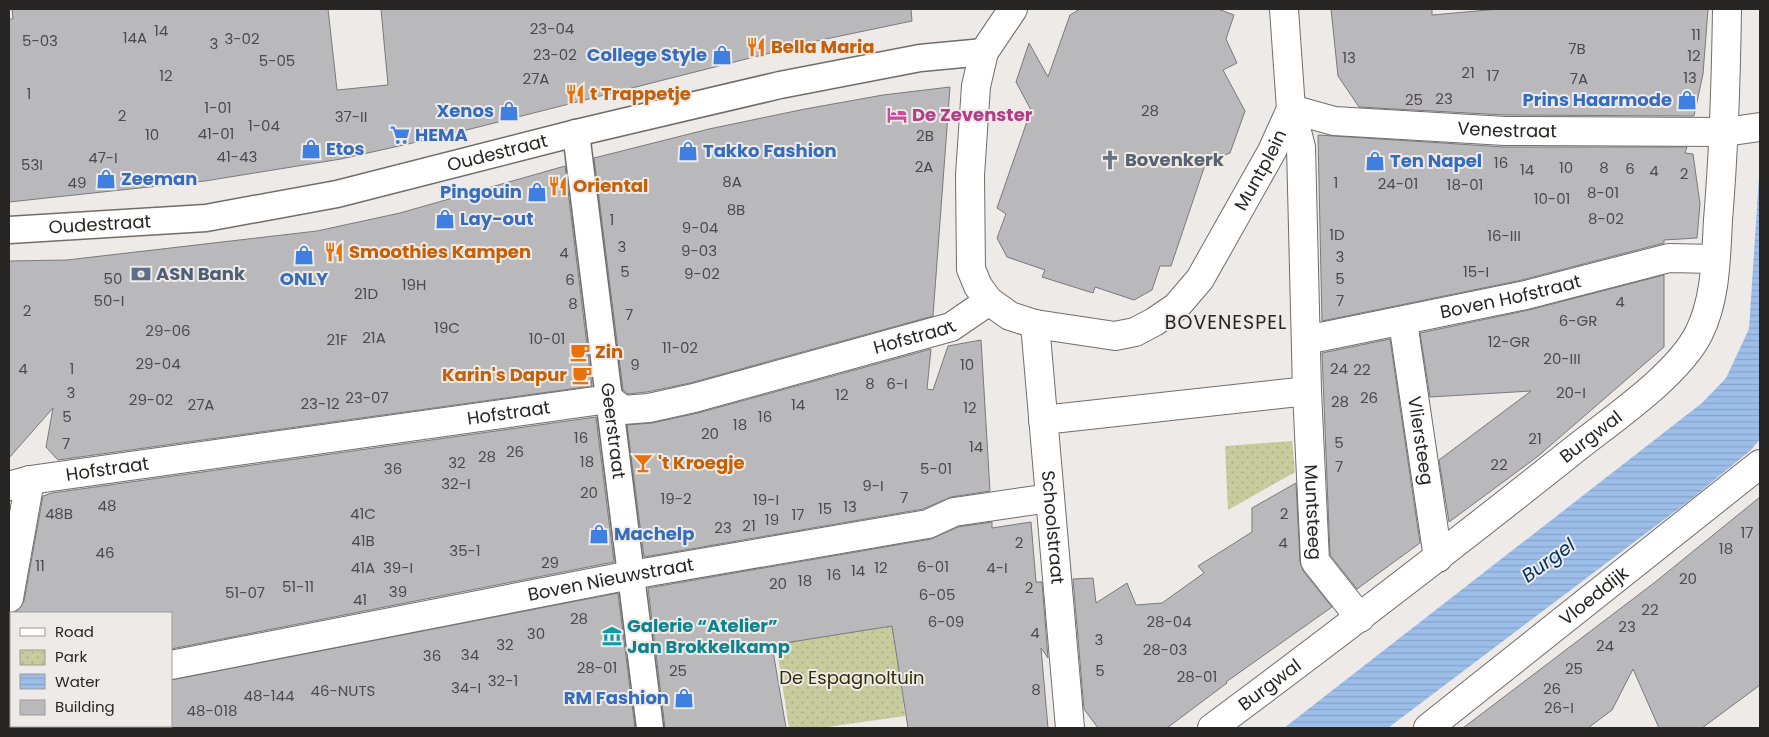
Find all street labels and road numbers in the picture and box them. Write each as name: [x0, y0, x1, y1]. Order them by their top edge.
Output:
street label: Venestraat: [1457, 115, 1557, 143]
street label: Muntplein: [1228, 125, 1292, 215]
street label: Oudestraat: [444, 128, 550, 177]
street label: Oudestraat: [48, 208, 152, 240]
street label: Boven Hofstraat: [1438, 268, 1584, 324]
street label: Hofstraat: [871, 314, 961, 360]
street label: Geerstraat: [595, 381, 632, 480]
street label: Hofstraat: [465, 394, 552, 431]
street label: Vliersteeg: [1402, 395, 1440, 487]
street label: Burgwal: [1554, 404, 1627, 469]
street label: Hofstraat: [64, 451, 150, 487]
street label: Muntsteeg: [1298, 464, 1328, 561]
street label: Schoolstraat: [1036, 469, 1070, 585]
street label: Boven Nieuwstraat: [526, 551, 696, 607]
street label: Vloeddijk: [1554, 560, 1634, 631]
street label: Burgwal: [1233, 653, 1306, 716]

